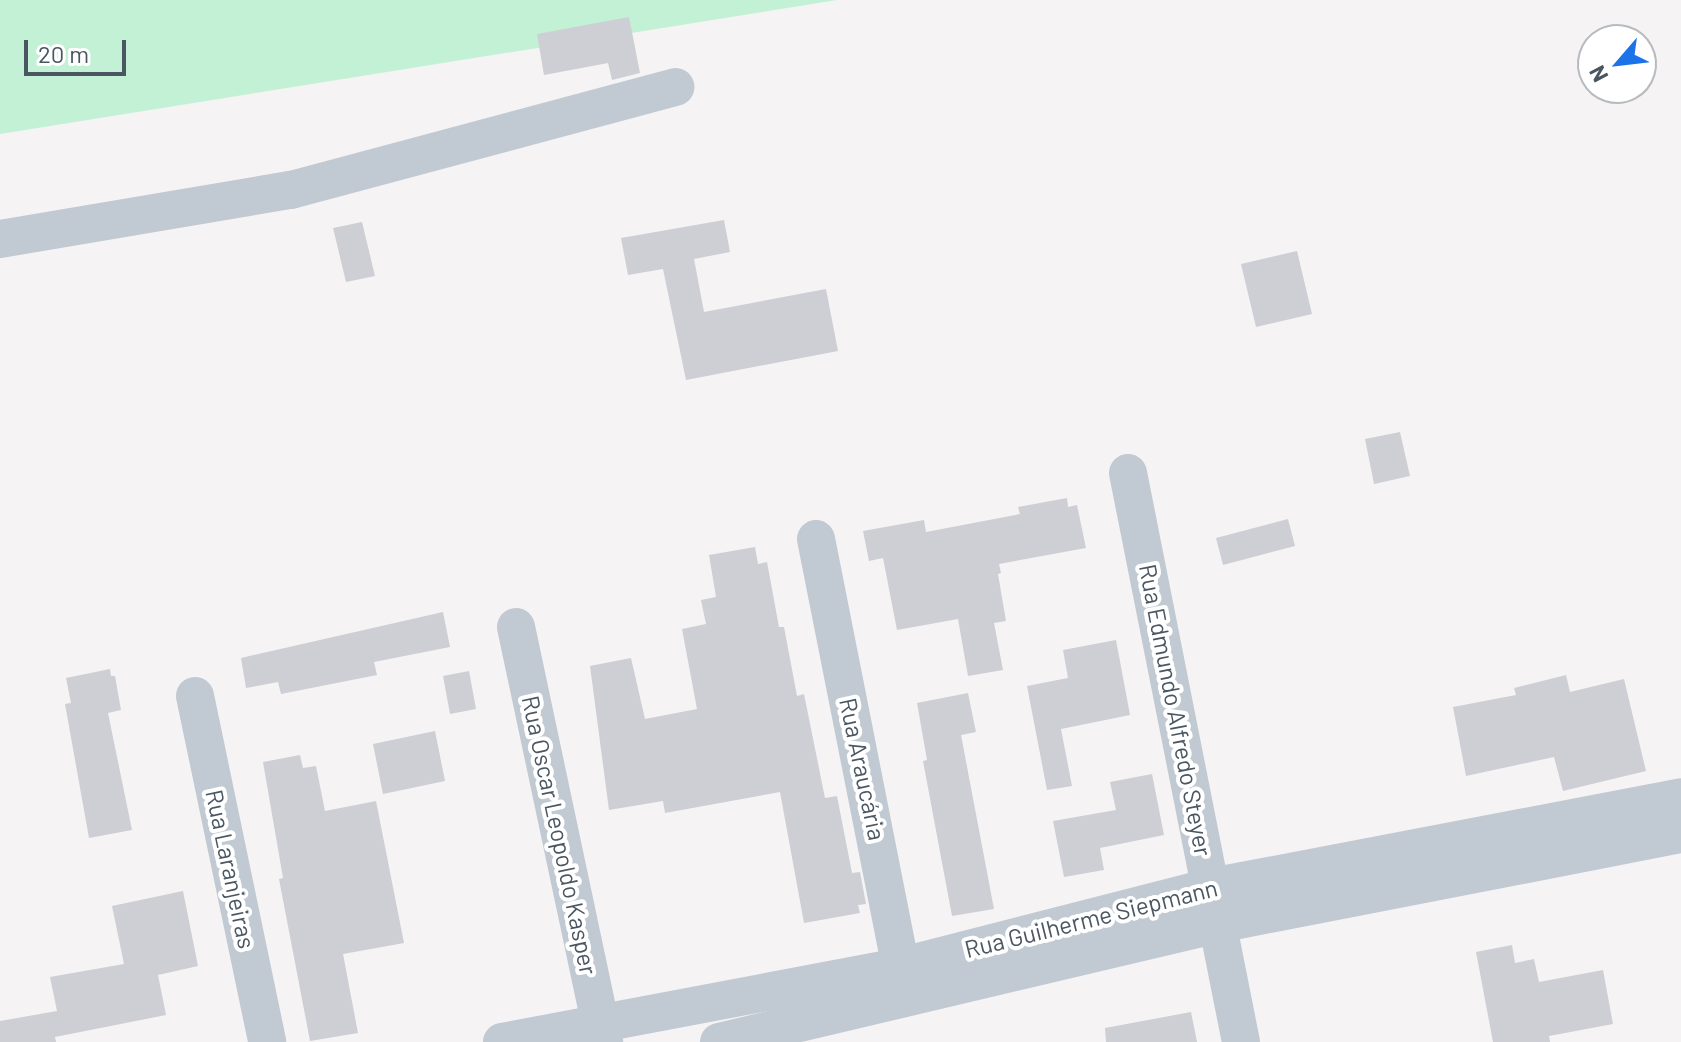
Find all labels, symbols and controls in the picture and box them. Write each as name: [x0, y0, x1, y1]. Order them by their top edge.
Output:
scale bar: [28, 24, 130, 74]
north arrow: [1577, 24, 1657, 104]
text: 20 m: [38, 39, 89, 68]
text: N: [1583, 62, 1612, 87]
street label: Rua Edmundo Alfredo Steyer: [1134, 562, 1218, 858]
street label: Rua Oscar Leopoldo Kasper: [516, 693, 604, 977]
street label: Rua Araucária: [834, 695, 892, 843]
street label: Rua Laranjeiras: [200, 787, 262, 951]
street label: Rua Guilherme Siepmann: [962, 873, 1220, 963]

